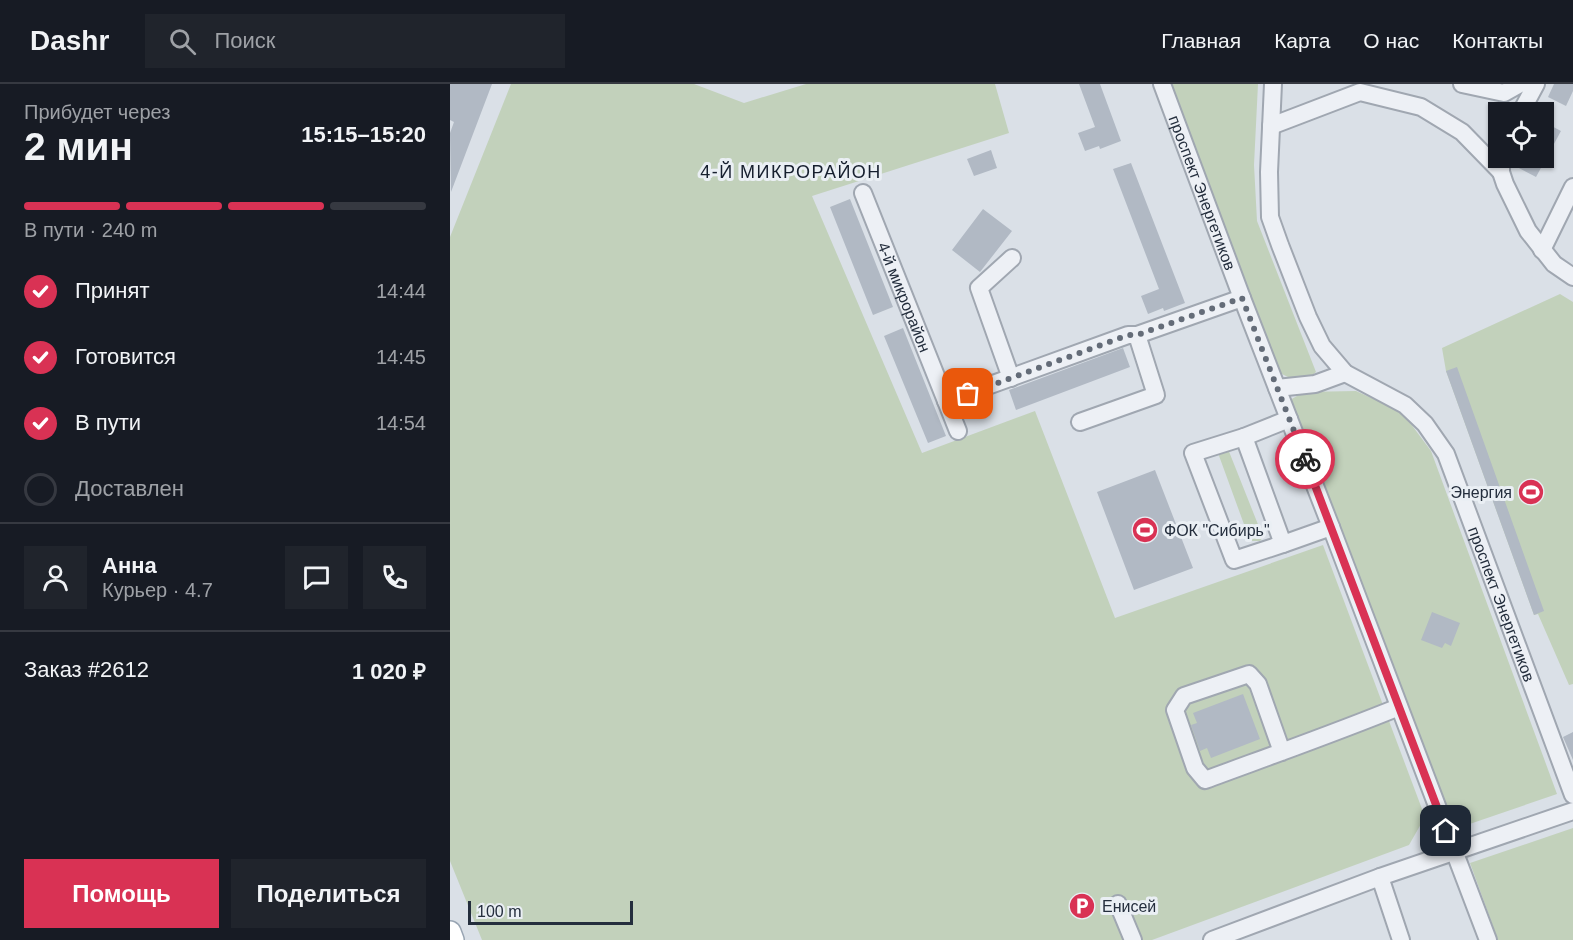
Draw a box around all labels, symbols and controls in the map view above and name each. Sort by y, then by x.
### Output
search box [145,14,565,68]
text: Dashr [30,25,109,56]
icon: search [166,25,199,58]
text: Поиск [214,28,275,53]
text: Главная [1161,29,1241,52]
text: Карта [1274,29,1330,52]
text: О нас [1363,29,1419,52]
text: Контакты [1452,29,1543,52]
text: Прибудет через [24,101,170,123]
map controls [1488,102,1554,168]
button: locate [1488,102,1554,168]
street label: проспект Энергетиков [1166,113,1239,272]
text: 15:15–15:20 [301,122,426,147]
text: 2 мин [24,125,133,168]
district label: 4-Й МИКРОРАЙОН [700,161,882,182]
text: В пути · 240 m [24,219,157,241]
street label: 4-й микрорайон [875,240,934,354]
icon: check [24,275,57,308]
text: Принят [75,278,149,303]
text: 14:44 [376,280,426,302]
icon: check [24,341,57,374]
text: Готовится [75,344,176,369]
text: 14:45 [376,346,426,368]
pin [942,368,993,419]
icon: bag [951,377,984,410]
icon: check [24,407,57,440]
text: В пути [75,410,141,435]
text: 14:54 [376,412,426,434]
courier [1275,429,1335,489]
icon: bike [1289,443,1322,476]
text: Доставлен [75,476,184,501]
sports icon: Энергия [1516,477,1546,507]
place label: Энергия [1450,484,1512,501]
sports icon: ФОК "Сибирь" [1130,515,1160,545]
place label: ФОК "Сибирь" [1164,522,1270,539]
street label: проспект Энергетиков [1465,524,1538,684]
button: person [24,546,87,609]
button: chat [285,546,348,609]
button: phone [363,546,426,609]
text: Анна [102,553,157,578]
text: Курьер · 4.7 [102,579,213,601]
text: Заказ #2612 [24,657,149,682]
text: 1 020 ₽ [352,659,426,684]
pin [1420,805,1471,856]
icon: home [1429,814,1462,847]
button: Помощь [24,859,219,928]
button: Поделиться [231,859,426,928]
parking icon: Енисей [1067,891,1097,921]
scale bar [468,898,633,926]
place label: Енисей [1102,898,1156,915]
text: 100 m [477,903,521,920]

